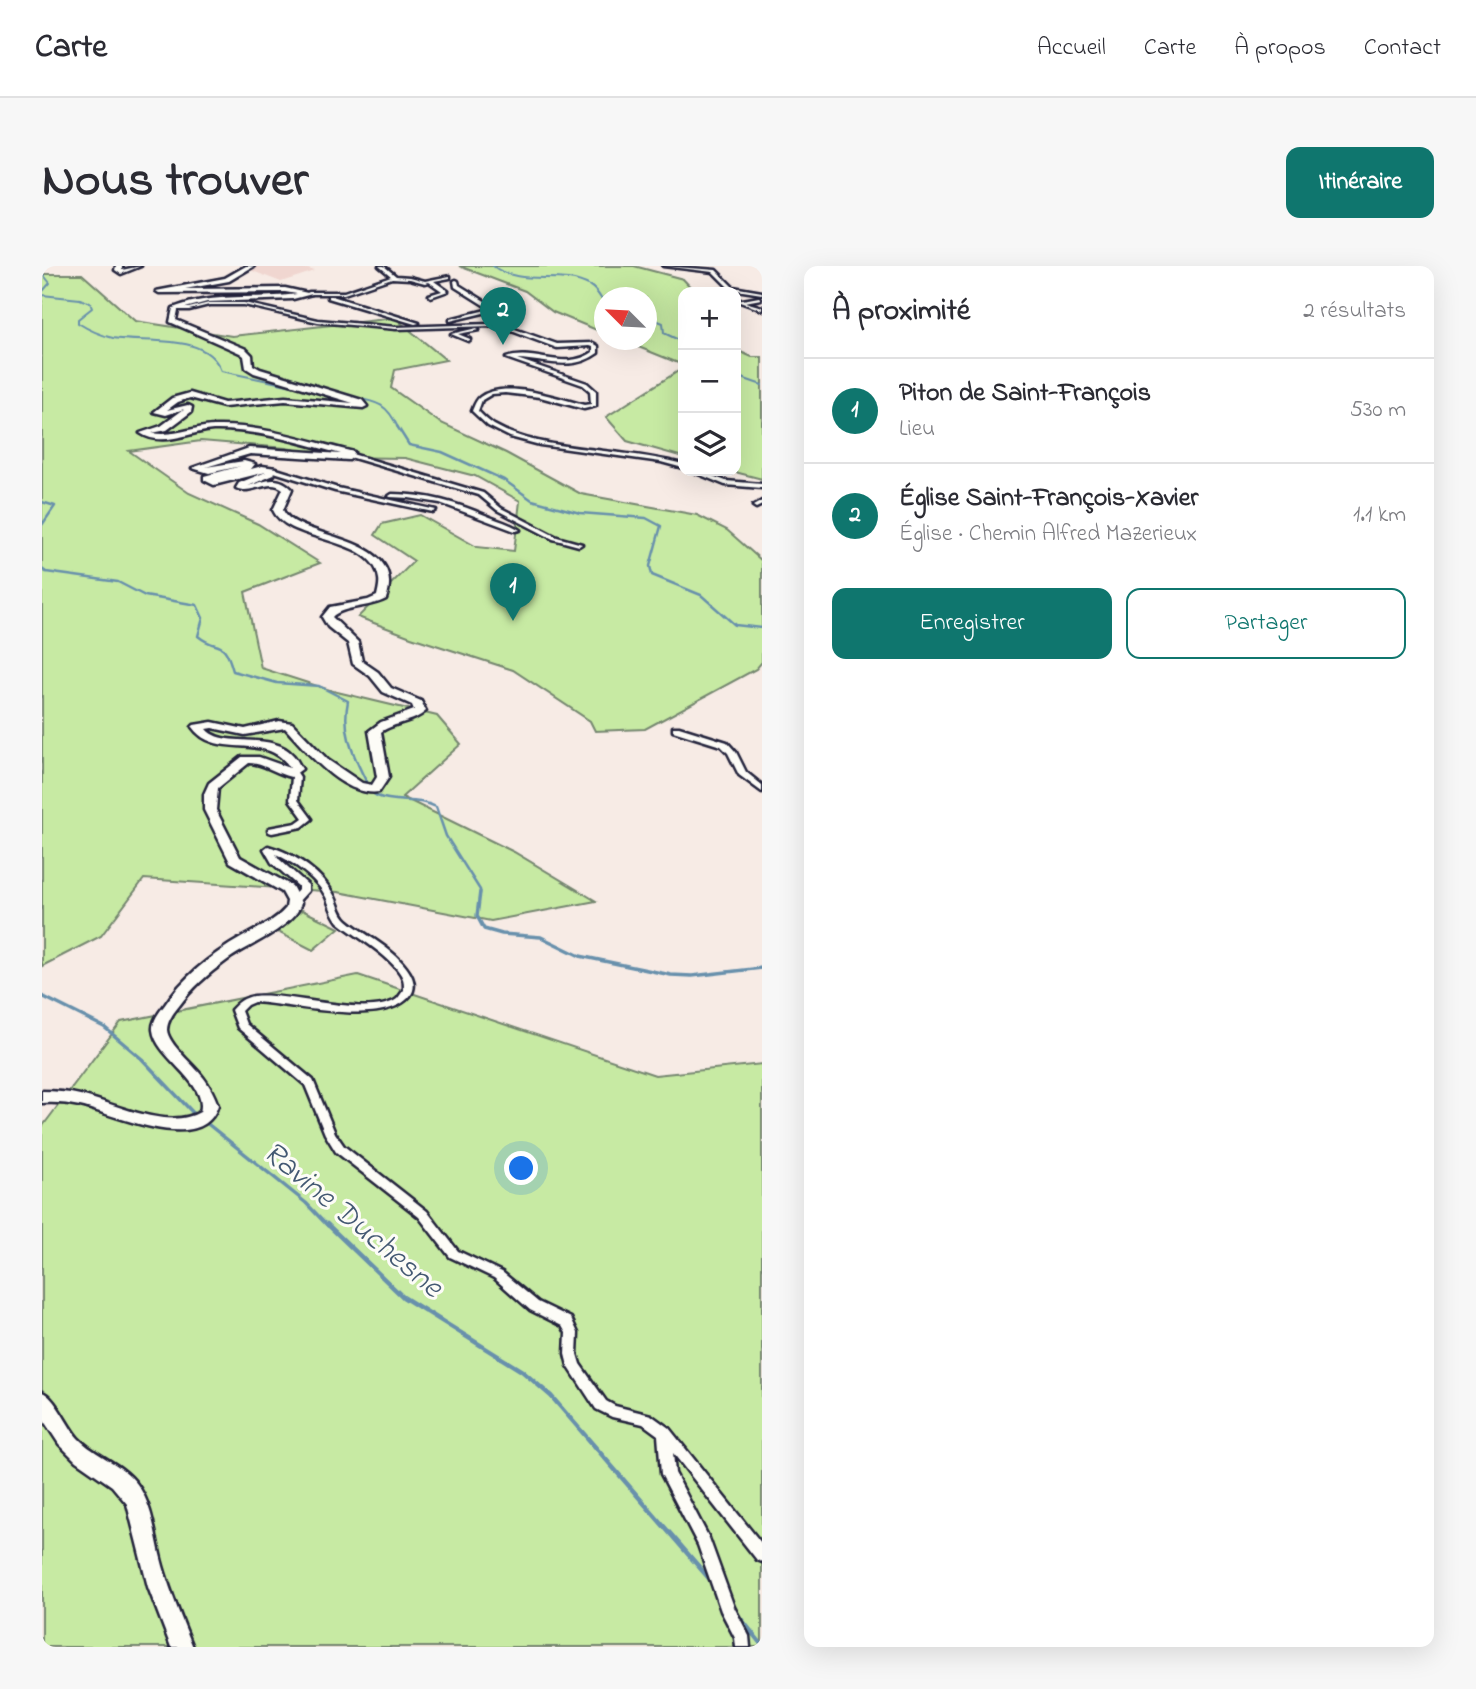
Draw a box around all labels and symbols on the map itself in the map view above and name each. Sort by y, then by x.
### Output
pin: 2 [480,287,526,345]
north arrow [594,287,657,350]
pin: 1 [490,563,536,621]
water label: Ravine Duchesne [251,1131,454,1311]
your location [504,1151,538,1185]

